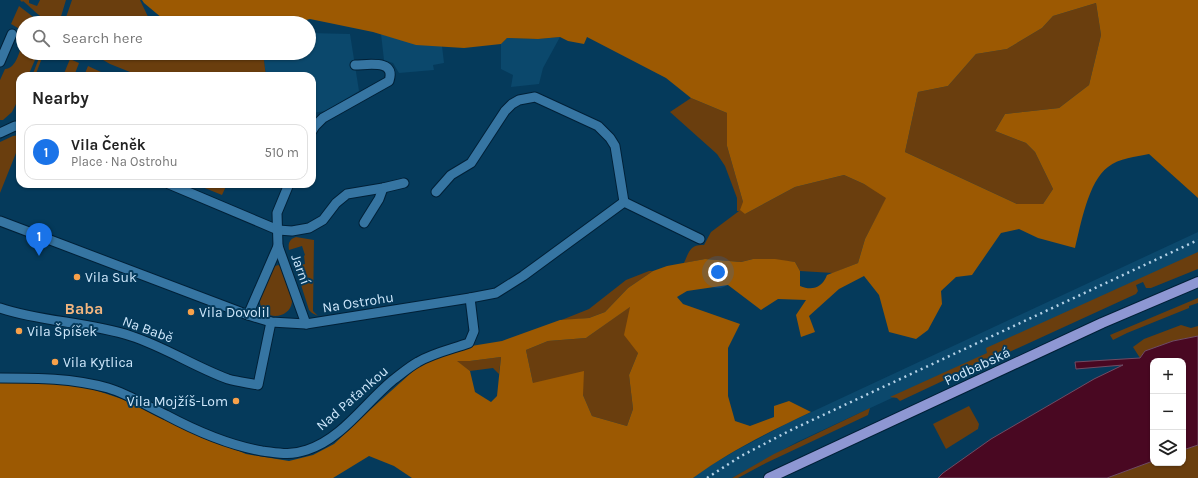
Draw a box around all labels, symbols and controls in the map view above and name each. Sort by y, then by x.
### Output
search box [16,16,316,60]
icon: search [30,27,52,49]
text: Search here [62,29,143,47]
text: Nearby [32,88,89,108]
text: Vila Čeněk [71,136,146,154]
text: 1 [44,145,48,160]
text: 510 m [264,145,299,160]
text: Place · Na Ostrohu [71,154,178,169]
pin: 1 [26,223,52,256]
street label: Jarní [287,252,314,287]
your location [708,262,728,282]
place label: Vila Suk [85,269,137,286]
marker: Vila Suk [72,272,82,282]
street label: Na Ostrohu [321,288,395,317]
district label: Baba [65,299,103,318]
place label: Vila Dovolil [199,304,270,321]
marker: Vila Dovolil [186,307,196,317]
street label: Na Babě [120,313,175,346]
place label: Vila Špíšek [27,323,97,340]
marker: Vila Špíšek [14,326,24,336]
street label: Podbabská [941,344,1013,389]
place label: Vila Kytlica [63,354,133,371]
marker: Vila Kytlica [50,357,60,367]
map controls [1150,358,1186,466]
button: + [1150,358,1186,394]
street label: Nad Paťankou [313,363,392,434]
place label: Vila Mojžíš-Lom [127,393,228,410]
button: − [1150,394,1186,430]
marker: Vila Mojžíš-Lom [231,396,241,406]
button: layers [1150,430,1186,466]

